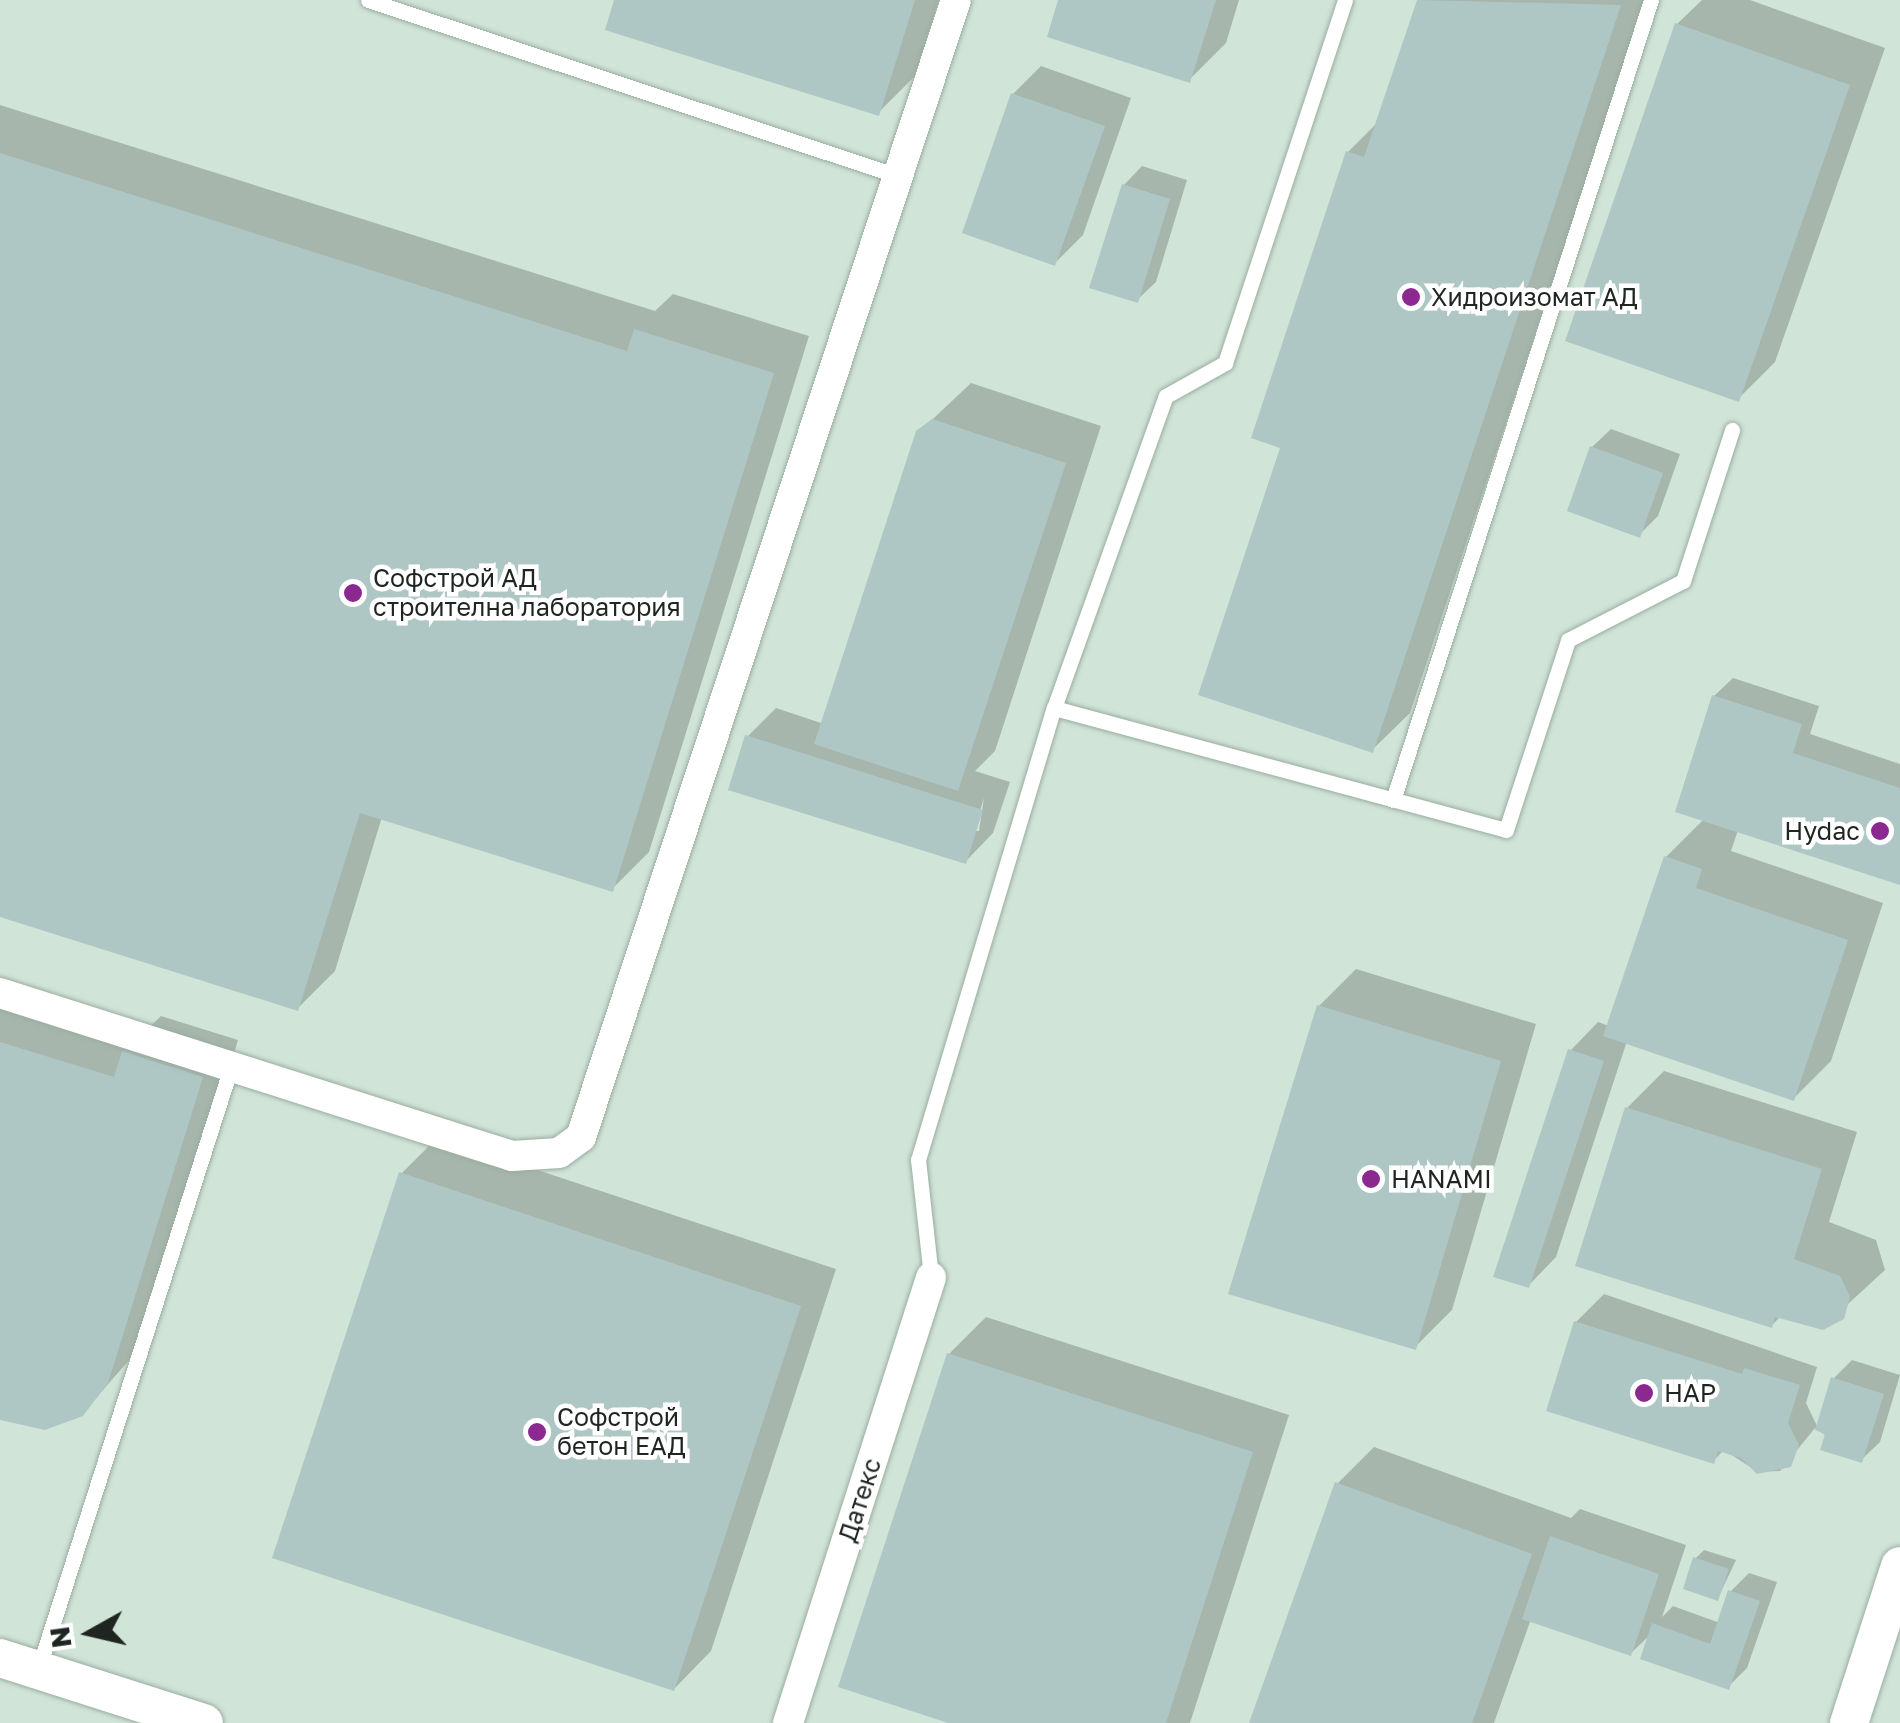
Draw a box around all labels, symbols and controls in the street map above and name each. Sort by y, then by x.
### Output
place label: Хидроизомат АД [1431,282,1638,312]
marker: Хидроизомат АД [1400,286,1422,308]
place label: Софстрой АД строителна лаборатория [373,564,681,623]
marker: Софстрой АД строителна лаборатория [342,582,364,604]
place label: Hydac [1784,816,1860,846]
marker: Hydac [1869,820,1891,842]
place label: HANAMI [1391,1164,1492,1194]
marker: HANAMI [1360,1168,1382,1190]
place label: НАР [1664,1378,1716,1408]
marker: НАР [1633,1382,1655,1404]
place label: Софстрой бетон ЕАД [557,1403,686,1462]
marker: Софстрой бетон ЕАД [526,1421,548,1443]
street label: Датекс [832,1454,888,1546]
north arrow [40,1583,140,1683]
text: N [42,1624,78,1650]

